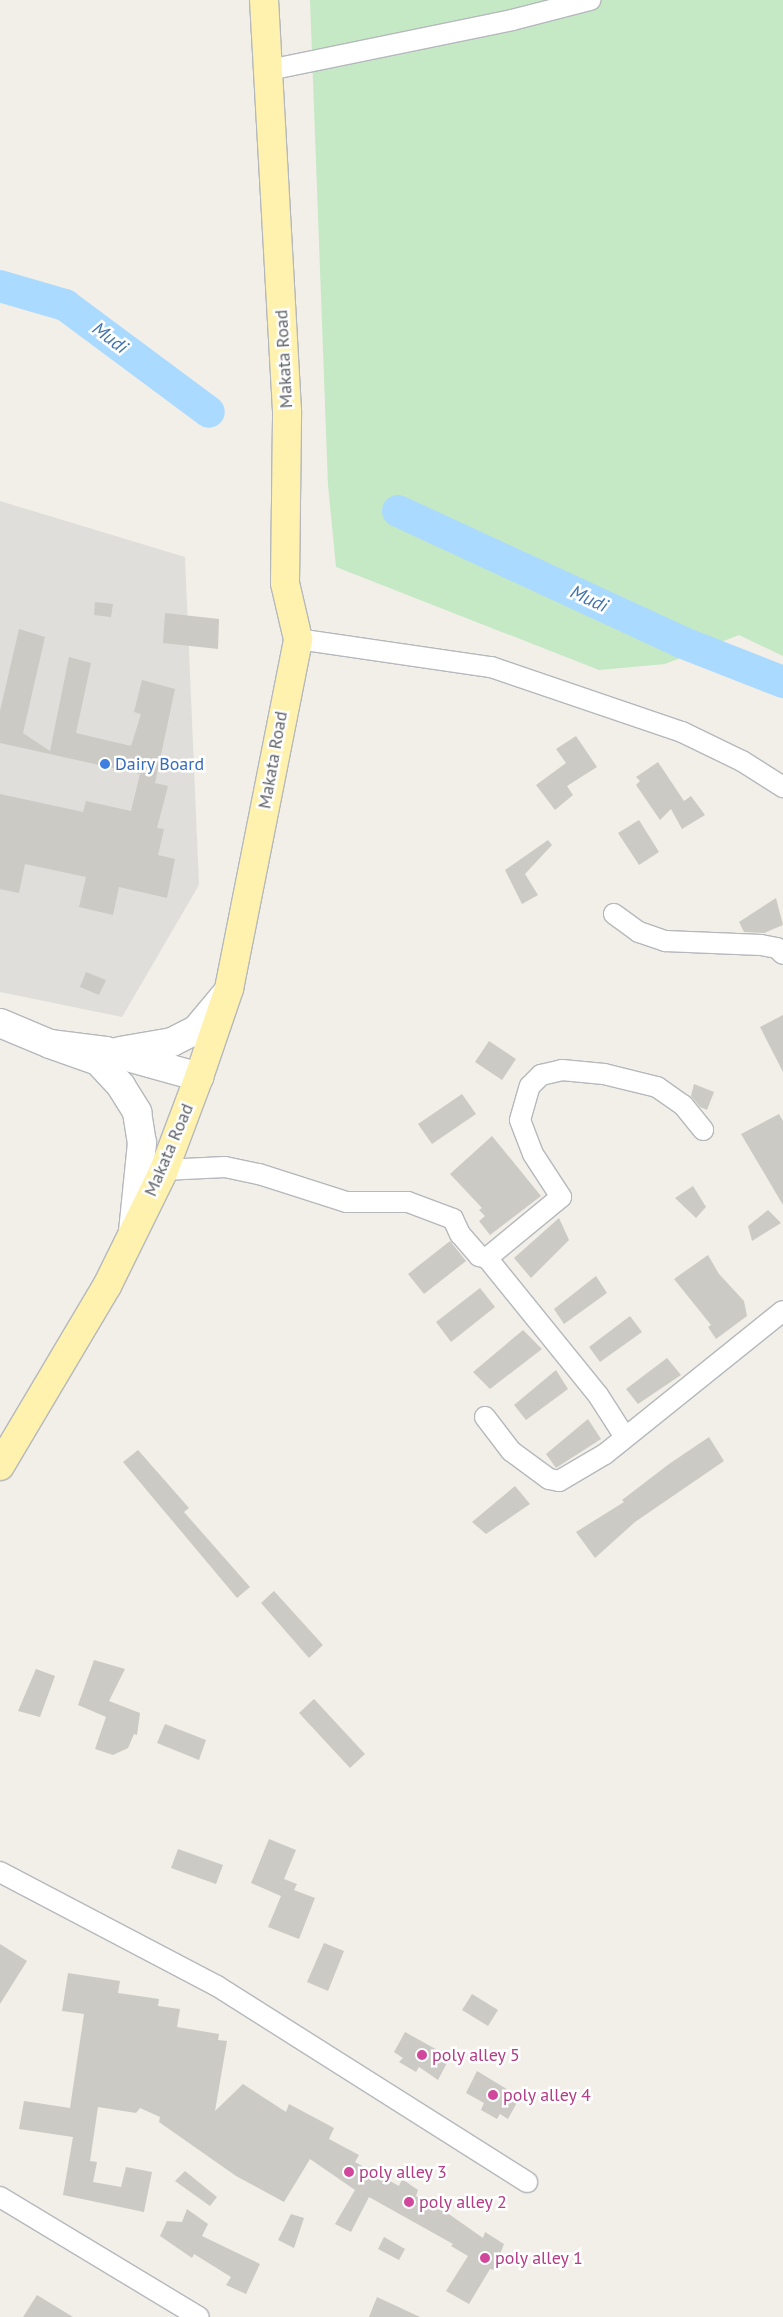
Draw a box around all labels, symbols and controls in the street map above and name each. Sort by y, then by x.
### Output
street label: Makata Road [271,309,297,409]
water label: Mudi [88,317,132,359]
water label: Mudi [567,581,611,617]
street label: Makata Road [254,710,292,810]
place label: Dairy Board [115,753,205,775]
marker: Dairy Board [99,758,111,770]
street label: Makata Road [140,1100,198,1200]
place label: poly alley 5 [432,2044,521,2066]
marker: poly alley 5 [416,2049,428,2061]
place label: poly alley 4 [503,2084,592,2106]
marker: poly alley 4 [487,2089,499,2101]
place label: poly alley 3 [359,2161,448,2183]
marker: poly alley 3 [343,2166,355,2178]
place label: poly alley 2 [419,2191,508,2213]
marker: poly alley 2 [403,2196,415,2208]
place label: poly alley 1 [495,2247,584,2269]
marker: poly alley 1 [479,2252,491,2264]

